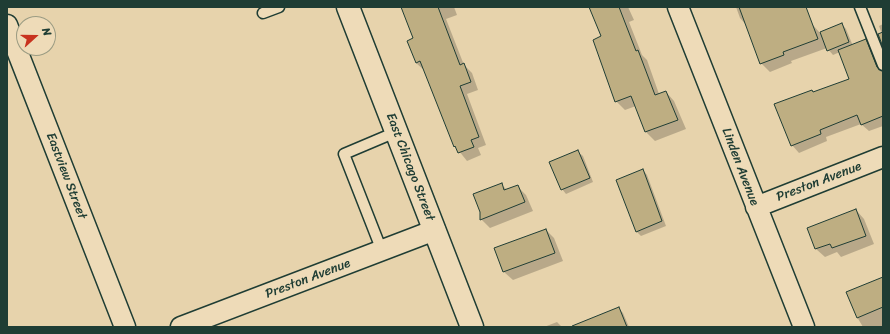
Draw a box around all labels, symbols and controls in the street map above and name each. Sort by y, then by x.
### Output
north arrow [16,16,56,56]
text: N [37,25,57,39]
street label: East Chicago Street [382,111,438,223]
street label: Linden Avenue [718,126,762,208]
street label: Eastview Street [42,131,90,221]
street label: Preston Avenue [774,159,864,205]
street label: Preston Avenue [263,256,353,302]

